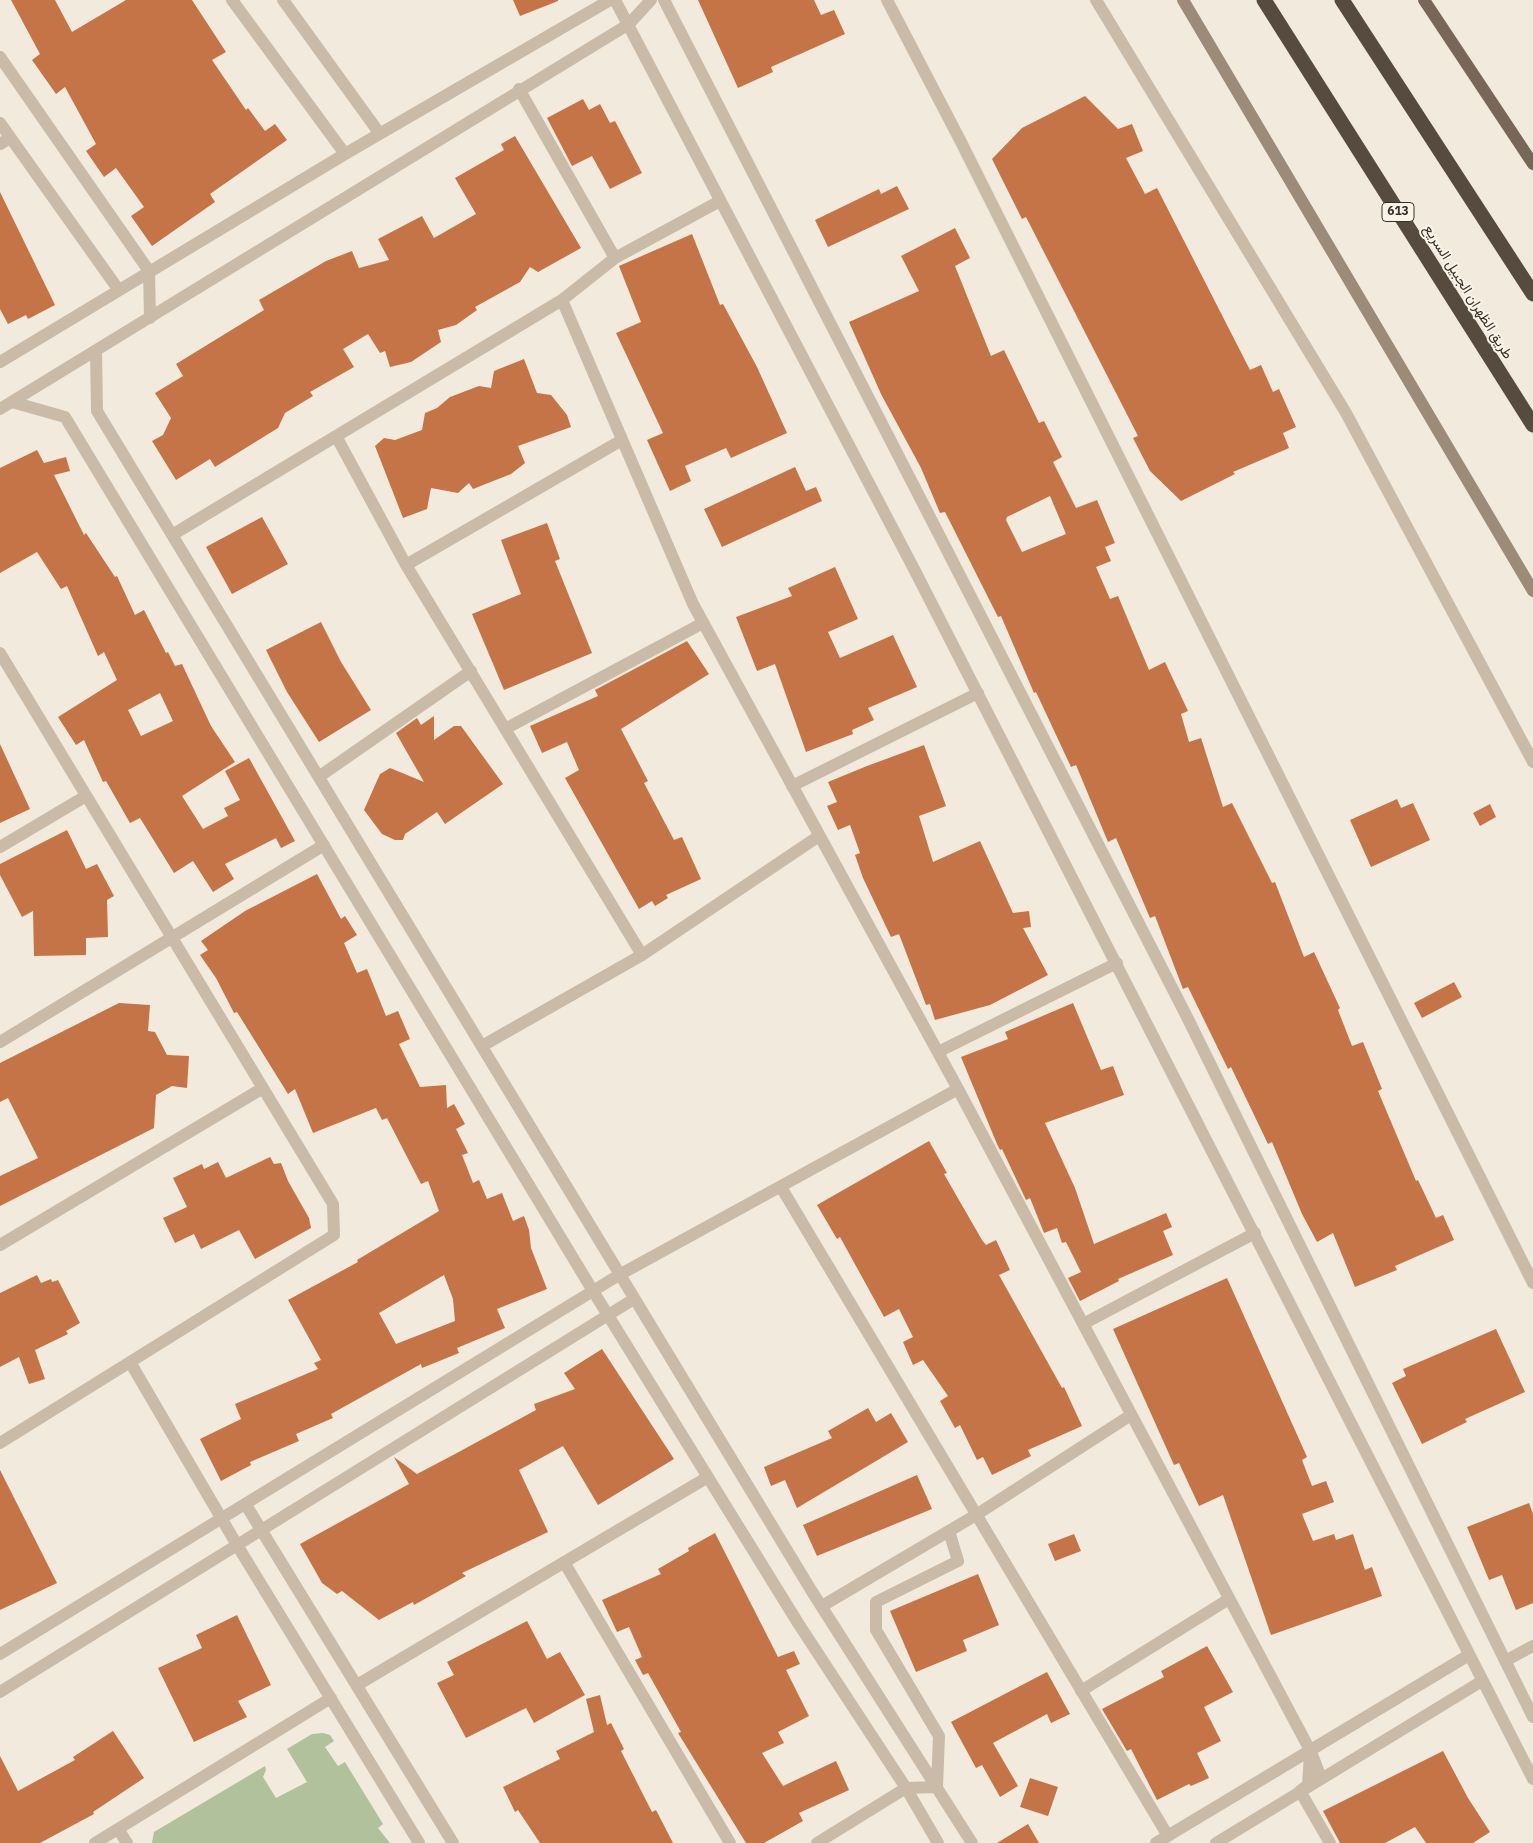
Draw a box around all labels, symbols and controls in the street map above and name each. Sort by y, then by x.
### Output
road number: 613 [1382,202,1414,222]
street label: طريق الظهران الجبيل السريع [1420,222,1516,362]

